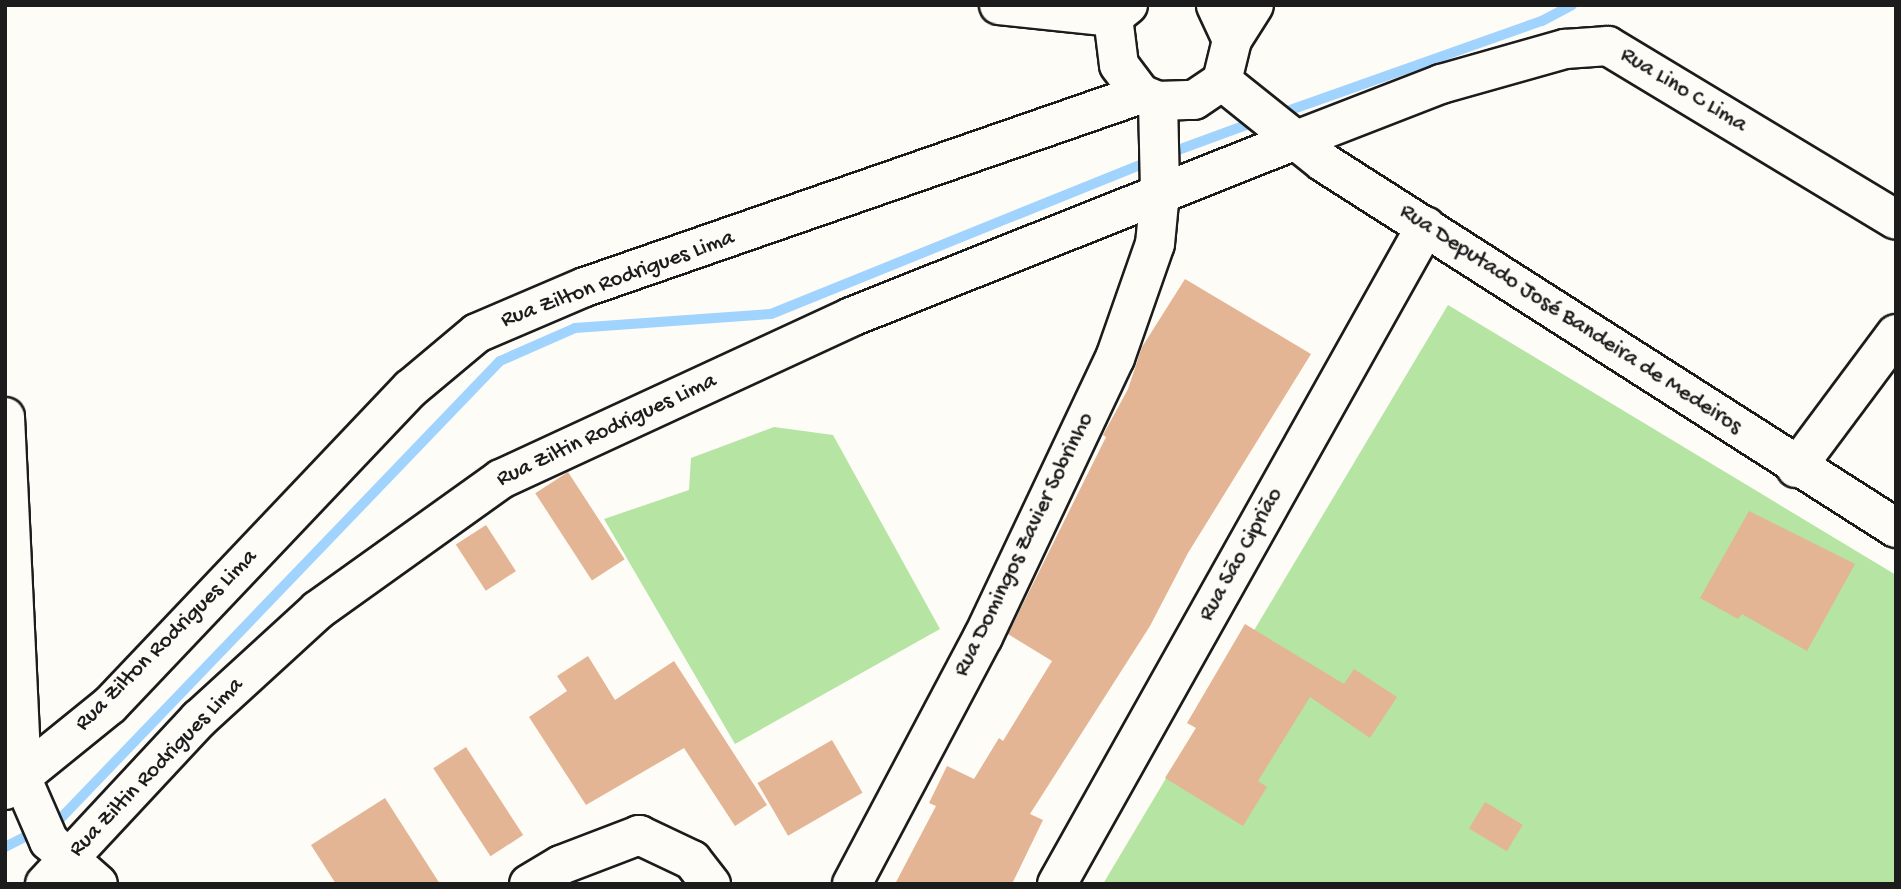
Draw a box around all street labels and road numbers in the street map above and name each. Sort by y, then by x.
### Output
street label: Rua Lino C Lima [1615,42,1751,140]
street label: Rua Deputado José Bandeira de Medeiros [1394,199,1746,441]
street label: Rua Zilton Rodrigues Lima [497,225,739,335]
street label: Rua Ziltin Rodrigues Lima [493,368,721,494]
street label: Rua Domingos Zavier Sobrinho [949,408,1101,682]
street label: Rua São Ciprião [1194,483,1290,627]
street label: Rua Zilton Rodrigues Lima [70,544,264,738]
street label: Rua Ziltin Rodrigues Lima [64,672,250,864]

